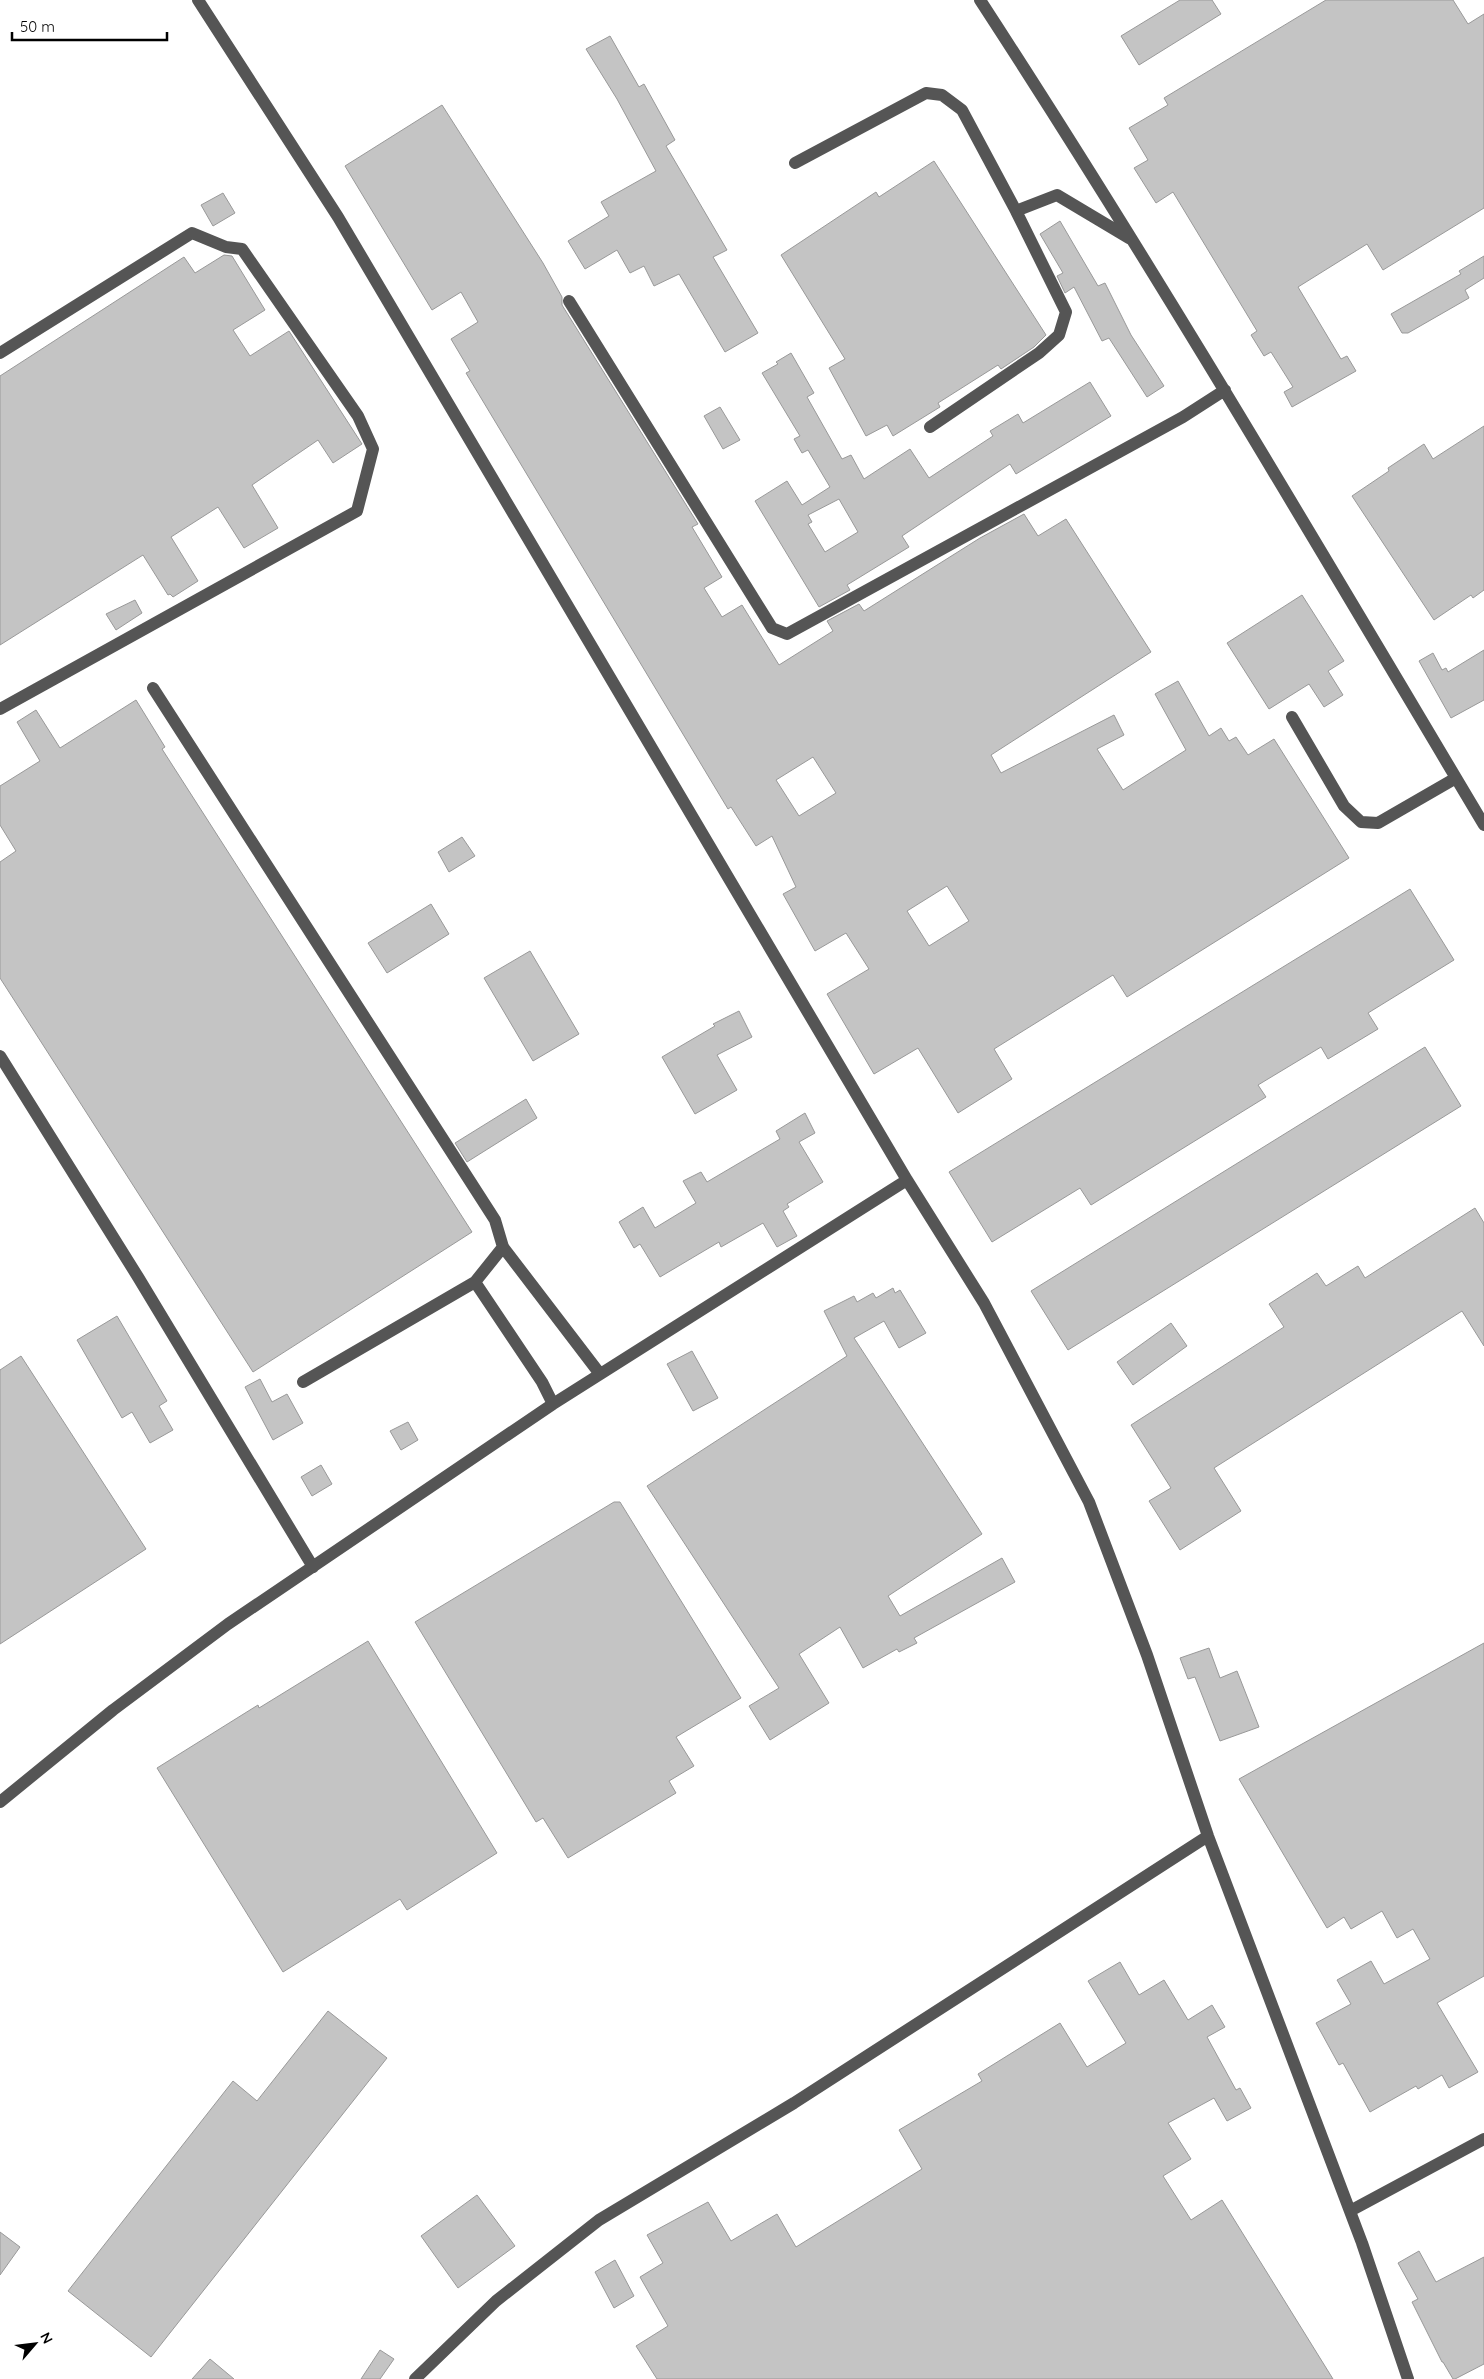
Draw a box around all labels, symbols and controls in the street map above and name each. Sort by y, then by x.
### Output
scale bar [12,10,168,42]
text: 50 m [20,17,55,36]
north arrow [10,2319,60,2369]
text: N [36,2329,57,2347]

